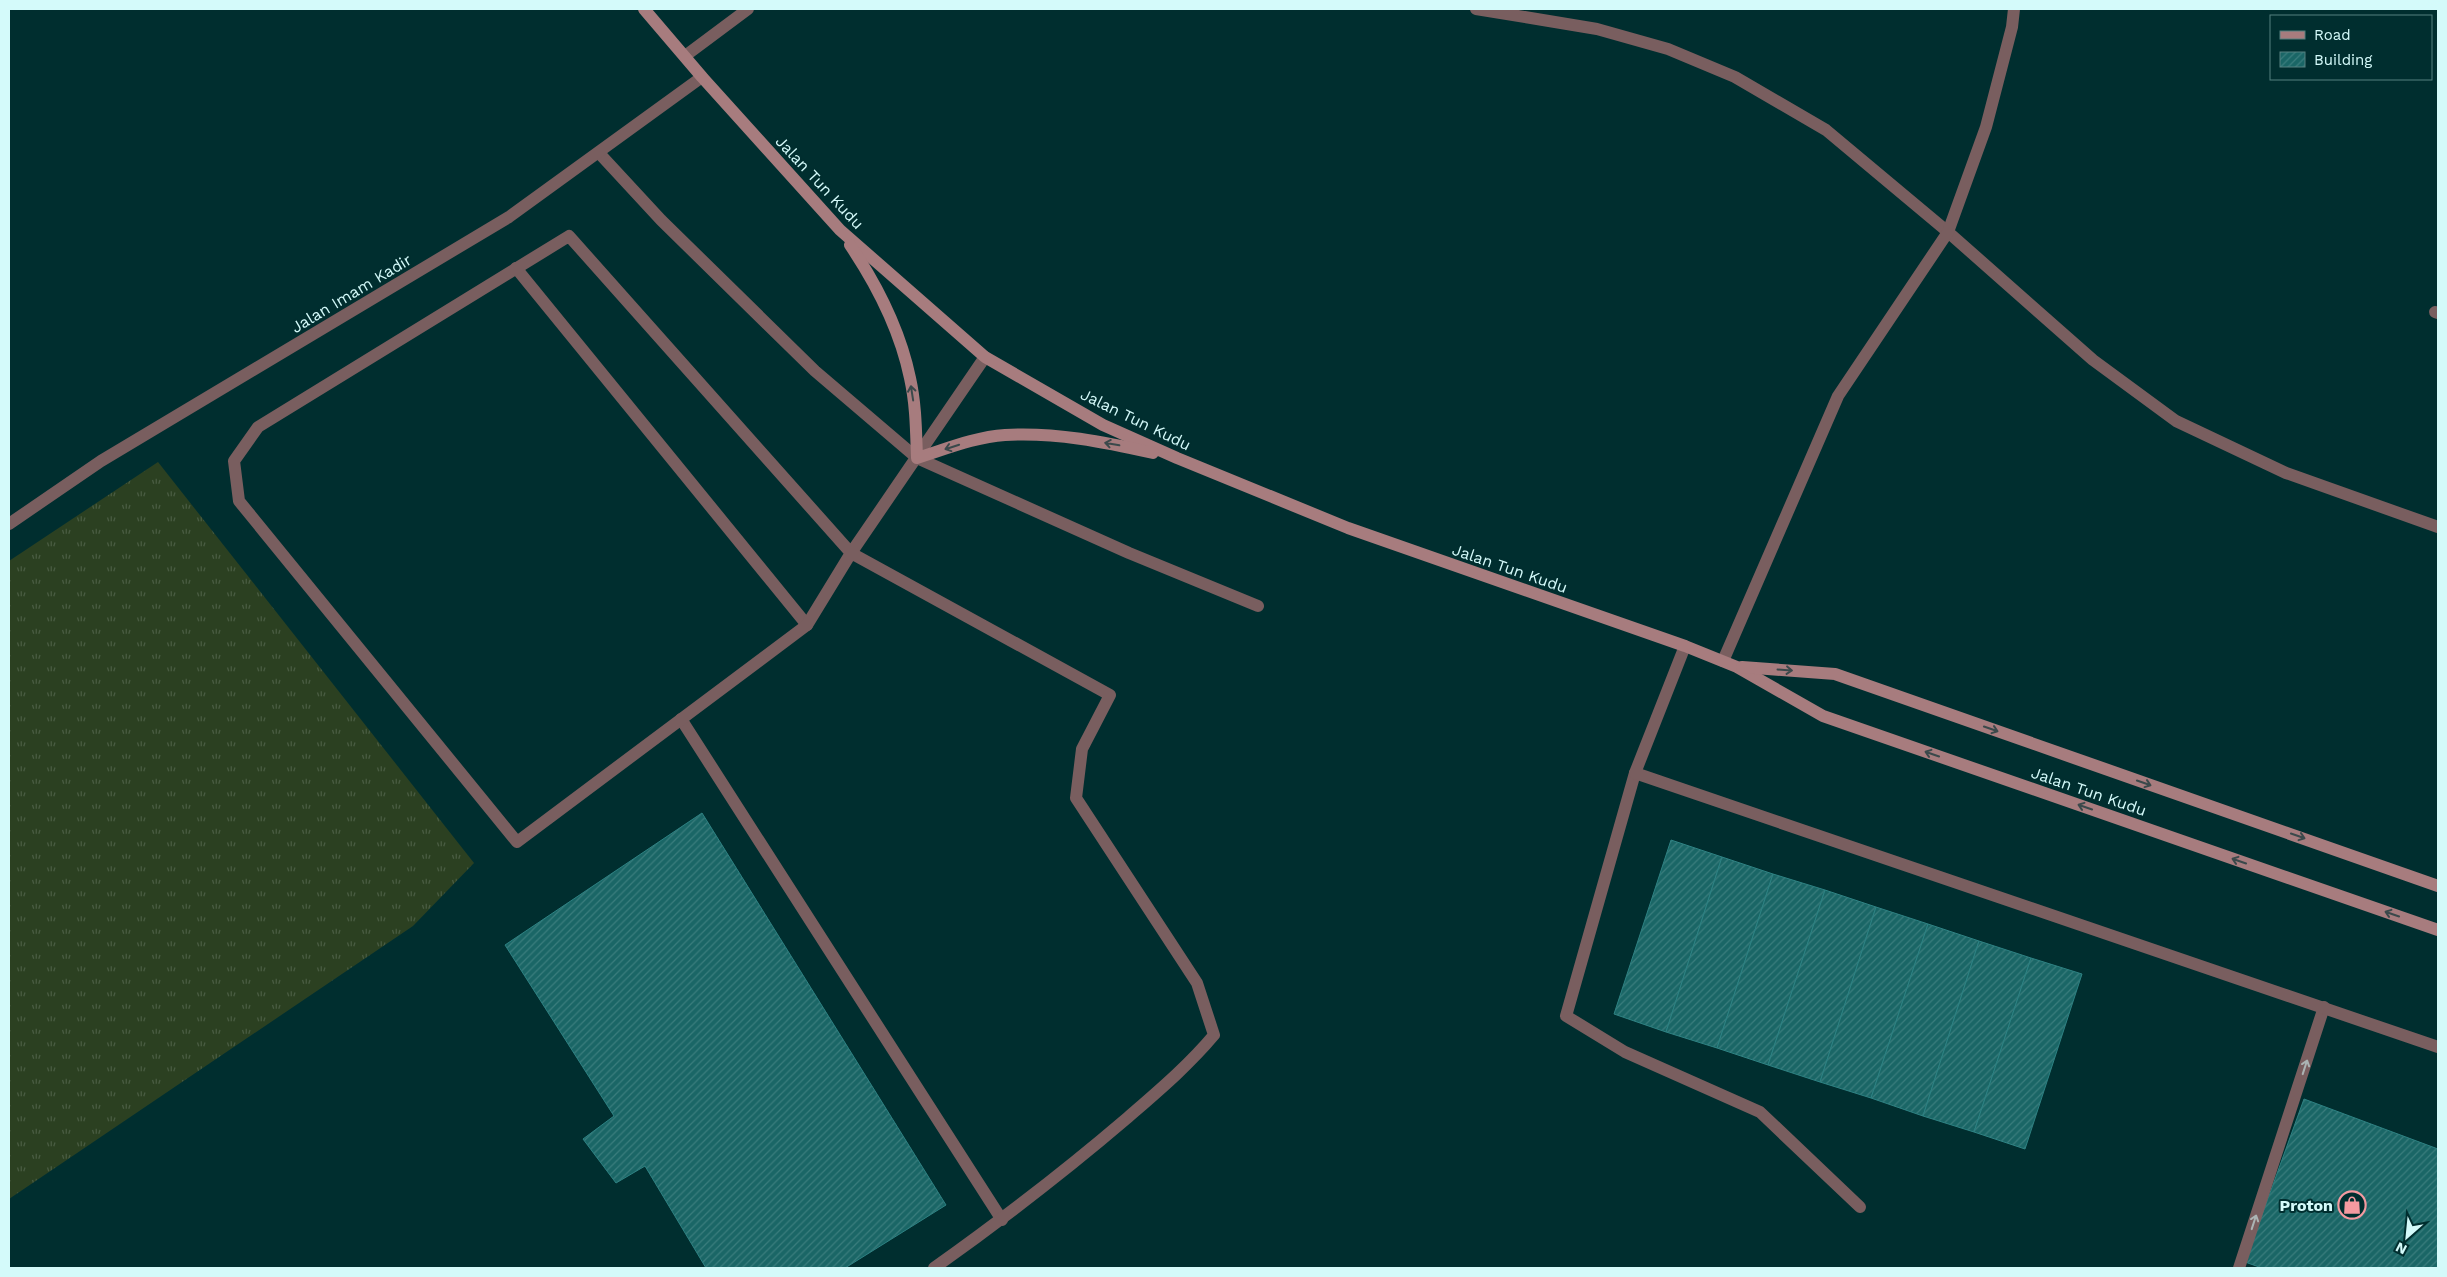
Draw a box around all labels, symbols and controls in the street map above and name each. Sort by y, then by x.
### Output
legend [2270,15,2432,80]
text: Road [2314,26,2351,44]
text: Building [2314,51,2372,69]
street label: Jalan Tun Kudu [772,132,868,233]
street label: Jalan Imam Kadir [288,250,415,337]
one-way arrow [907,385,917,401]
street label: Jalan Tun Kudu [1077,385,1194,454]
one-way arrow [1105,439,1121,449]
one-way arrow [944,443,960,453]
street label: Jalan Tun Kudu [1450,540,1570,597]
one-way arrow [1777,666,1793,675]
one-way arrow [1983,725,1998,734]
one-way arrow [1925,749,1940,758]
street label: Jalan Tun Kudu [2029,763,2149,820]
one-way arrow [2136,779,2152,788]
one-way arrow [2078,802,2094,811]
one-way arrow [2289,832,2305,841]
one-way arrow [2232,856,2247,865]
one-way arrow [2384,909,2400,919]
one-way arrow [2300,1060,2310,1076]
shop icon: Proton [2337,1190,2367,1220]
place label: Proton [2280,1196,2333,1215]
north arrow [2382,1212,2432,1262]
one-way arrow [2250,1214,2260,1230]
text: N [2393,1239,2409,1258]

